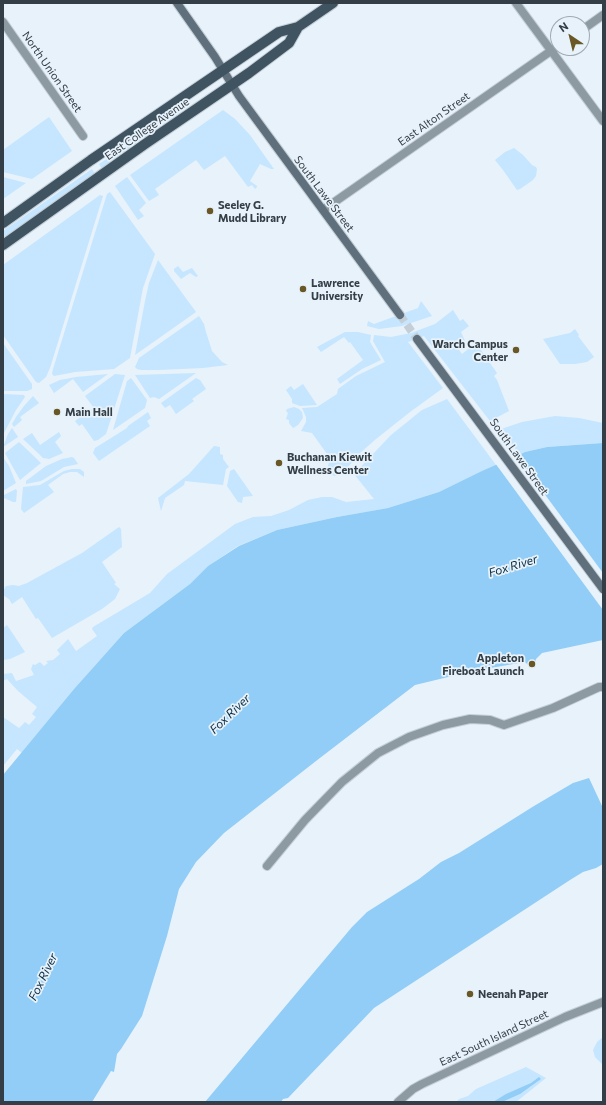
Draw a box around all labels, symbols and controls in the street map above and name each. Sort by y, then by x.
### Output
north arrow [550,16,590,56]
text: N [556,19,571,34]
street label: North Union Street [19,29,85,115]
street label: East Alton Street [395,89,473,149]
street label: East College Avenue [102,95,192,163]
street label: South Lawe Street [291,153,357,235]
place label: Seeley G. Mudd Library [218,198,287,224]
marker: Seeley G. Mudd Library [205,206,215,216]
place label: Lawrence University [311,276,363,302]
marker: Lawrence University [298,284,308,294]
place label: Warch Campus Center [432,337,508,363]
marker: Warch Campus Center [511,345,521,355]
place label: Main Hall [65,405,113,419]
marker: Main Hall [52,407,62,417]
street label: South Lawe Street [487,416,551,498]
place label: Buchanan Kiewit Wellness Center [287,450,372,476]
marker: Buchanan Kiewit Wellness Center [274,458,284,468]
water label: Fox River [487,552,539,580]
place label: Appleton Fireboat Launch [442,651,524,677]
marker: Appleton Fireboat Launch [527,659,537,669]
water label: Fox River [207,691,253,737]
water label: Fox River [25,951,61,1003]
place label: Neenah Paper [478,987,548,1001]
marker: Neenah Paper [465,989,475,999]
street label: East South Island Street [438,1007,550,1069]

